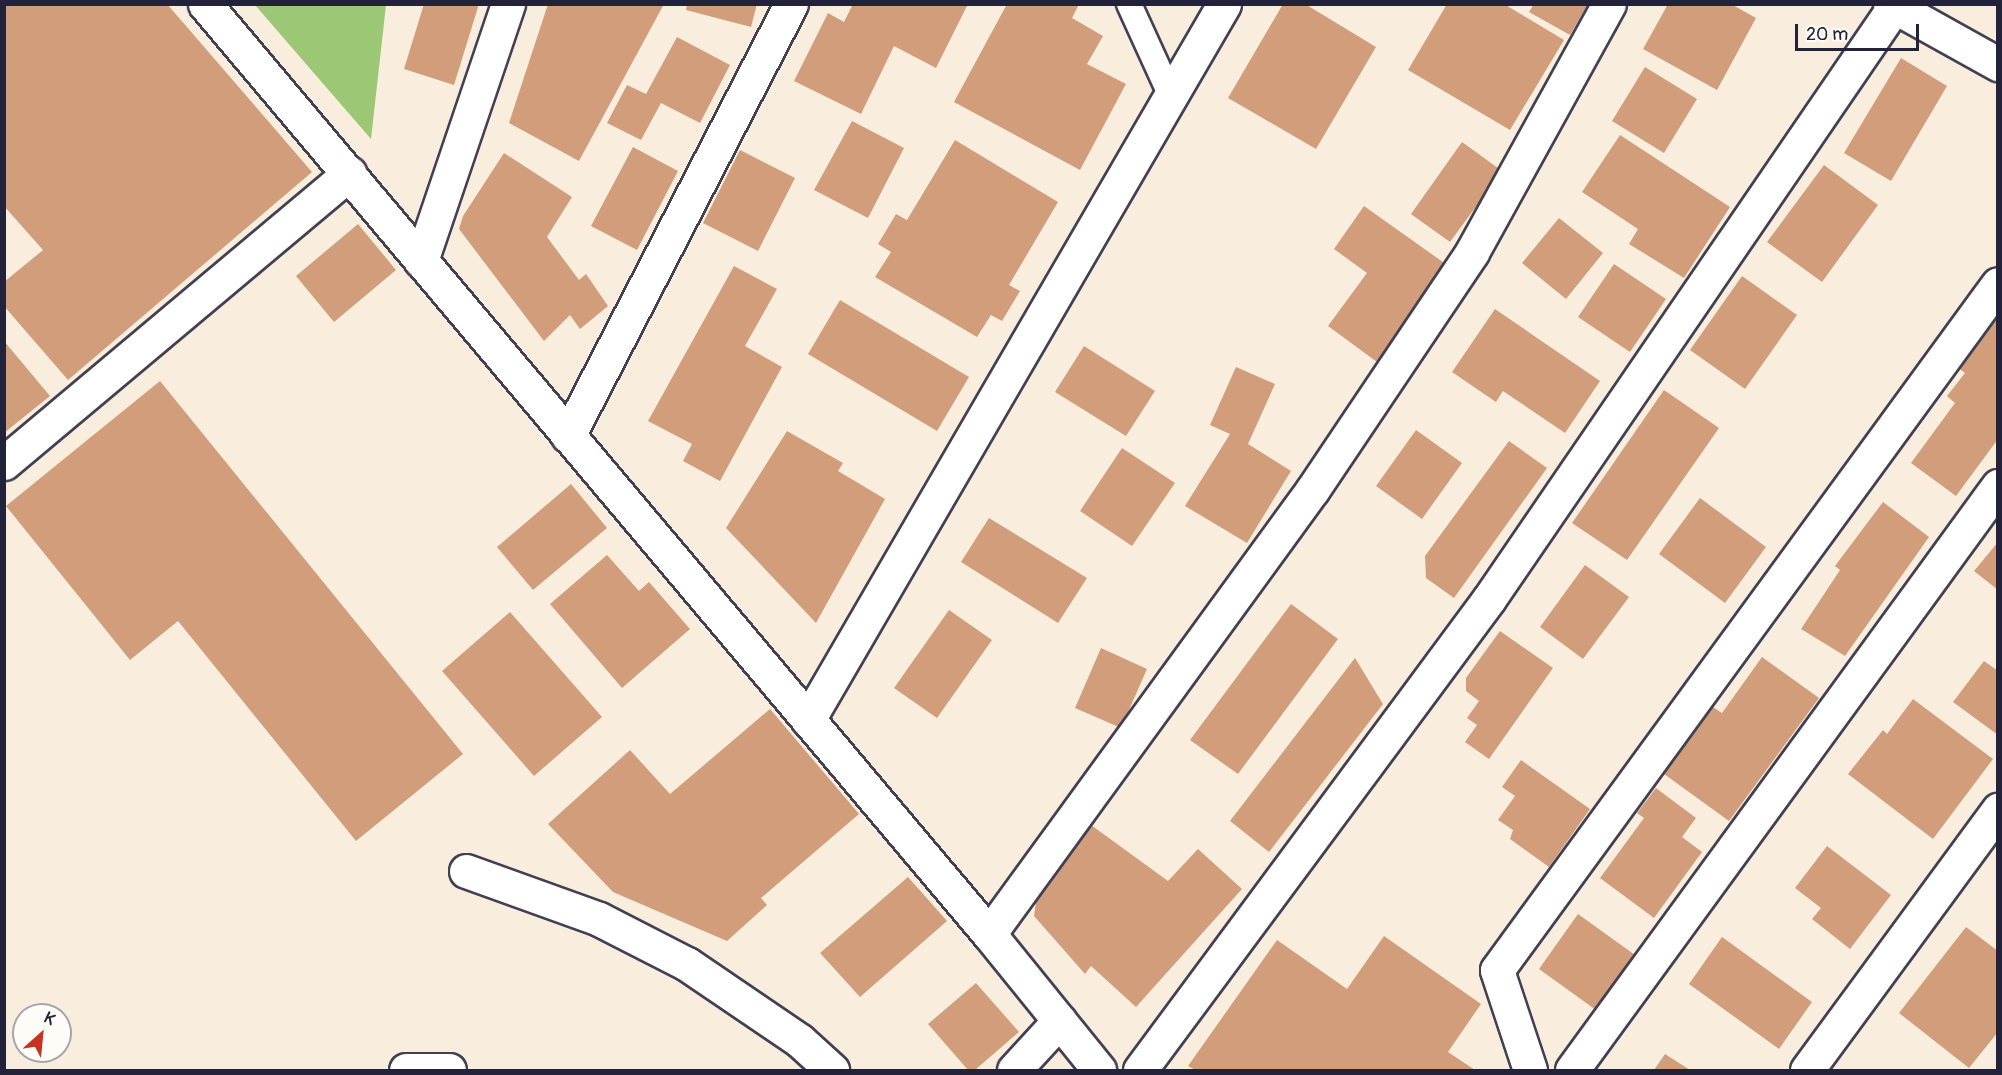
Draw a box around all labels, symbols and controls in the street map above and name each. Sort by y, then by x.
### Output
scale bar [1798,12,1922,50]
text: 20 m [1806,23,1848,46]
north arrow [12,1003,72,1063]
text: K [40,1008,58,1030]

